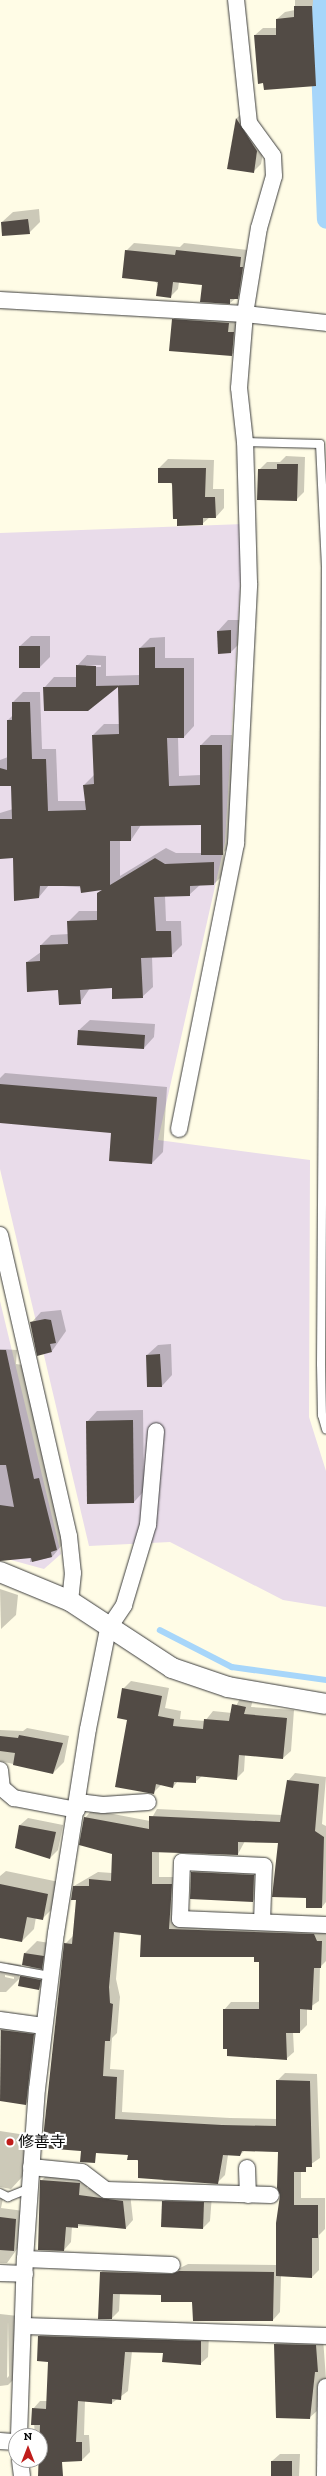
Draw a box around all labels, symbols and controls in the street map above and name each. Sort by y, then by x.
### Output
place label: 修善寺 [18,2132,66,2152]
marker: 修善寺 [5,2137,15,2147]
north arrow [8,2428,48,2468]
text: N [24,2430,32,2443]

